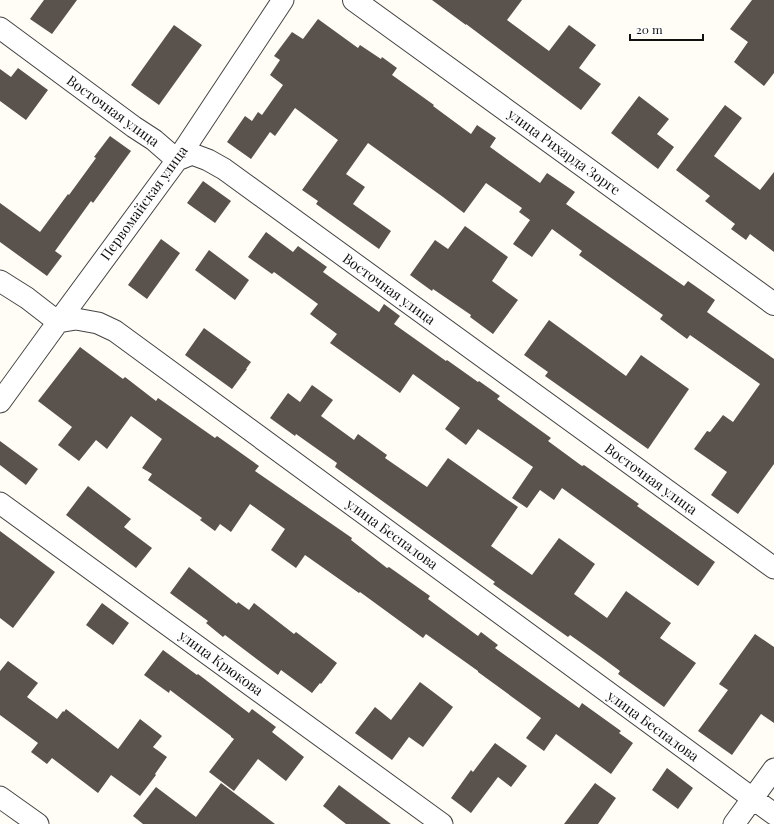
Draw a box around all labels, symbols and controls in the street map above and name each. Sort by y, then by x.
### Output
scale bar [630,16,703,42]
text: 20 m [636,21,663,37]
street label: Восточная улица [63,70,164,151]
street label: улица Рихарда Зорге [503,104,625,199]
street label: Первомайская улица [96,142,192,264]
street label: Восточная улица [339,248,440,329]
street label: Восточная улица [601,438,702,519]
street label: улица Беспалова [342,493,442,573]
street label: улица Крюкова [174,625,267,700]
street label: улица Беспалова [603,685,703,765]

